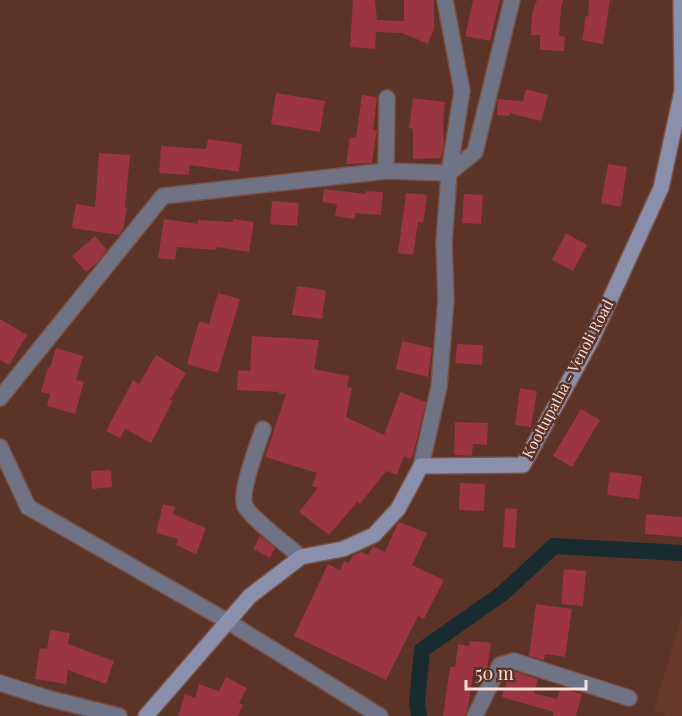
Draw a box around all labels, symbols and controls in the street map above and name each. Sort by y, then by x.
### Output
street label: Koottupatha - Venoli Road [517,296,618,461]
scale bar [466,653,586,691]
text: 50 m [475,661,514,685]

